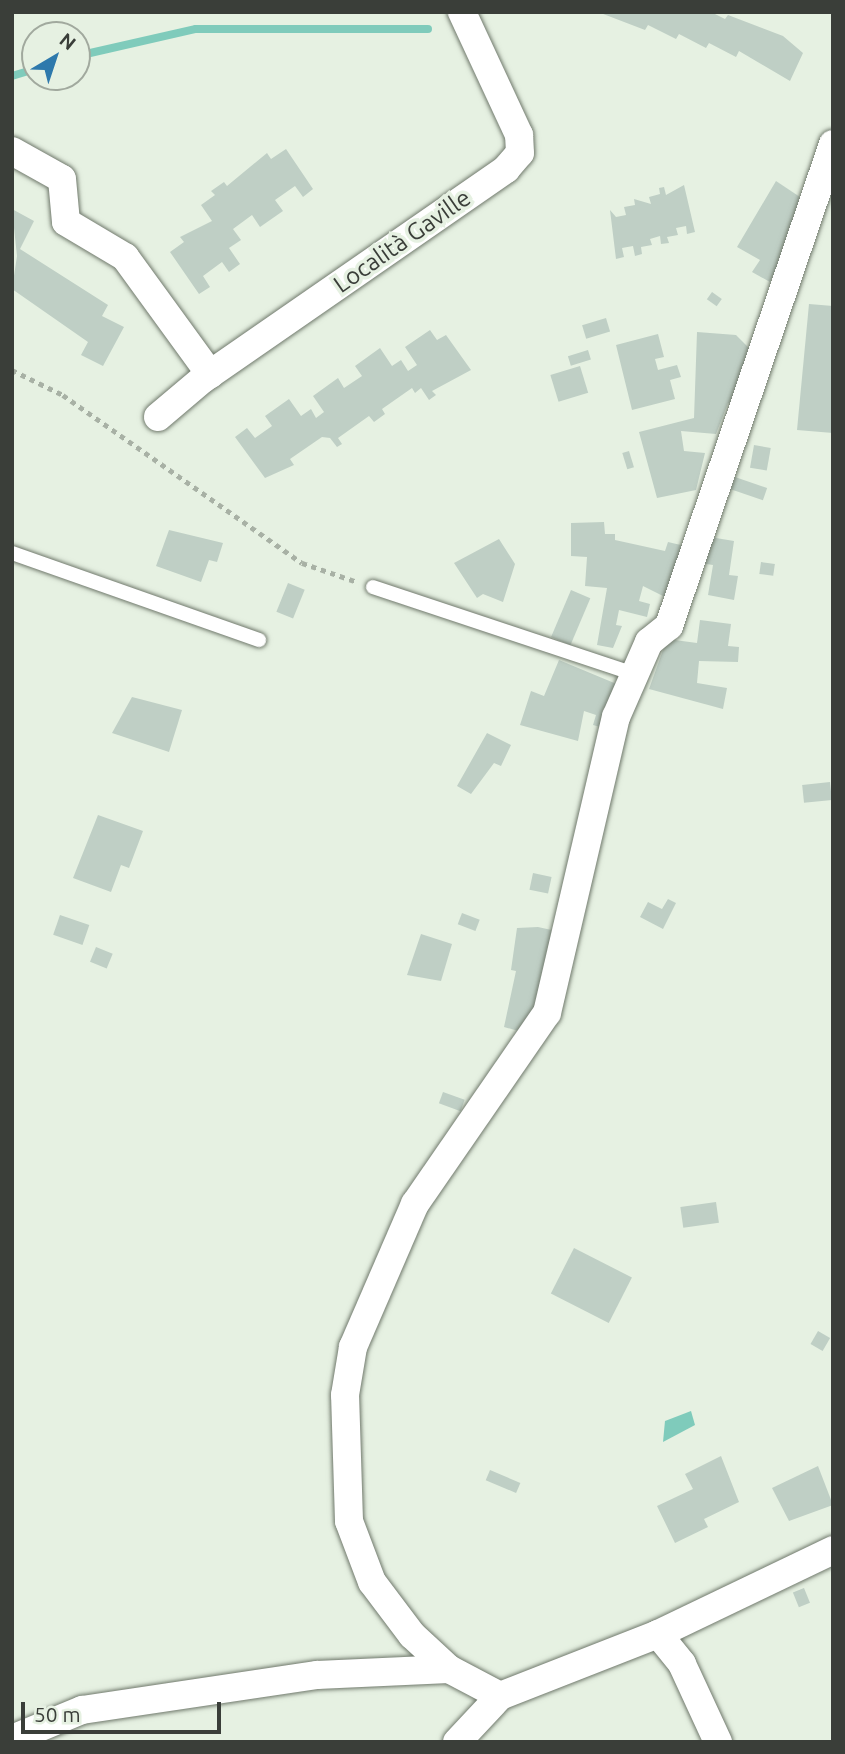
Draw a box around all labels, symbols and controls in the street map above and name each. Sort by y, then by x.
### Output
north arrow [21,21,91,91]
text: N [56,28,80,54]
street label: Località Gaville [328,183,476,299]
scale bar [24,1688,224,1732]
text: 50 m [34,1702,81,1726]

